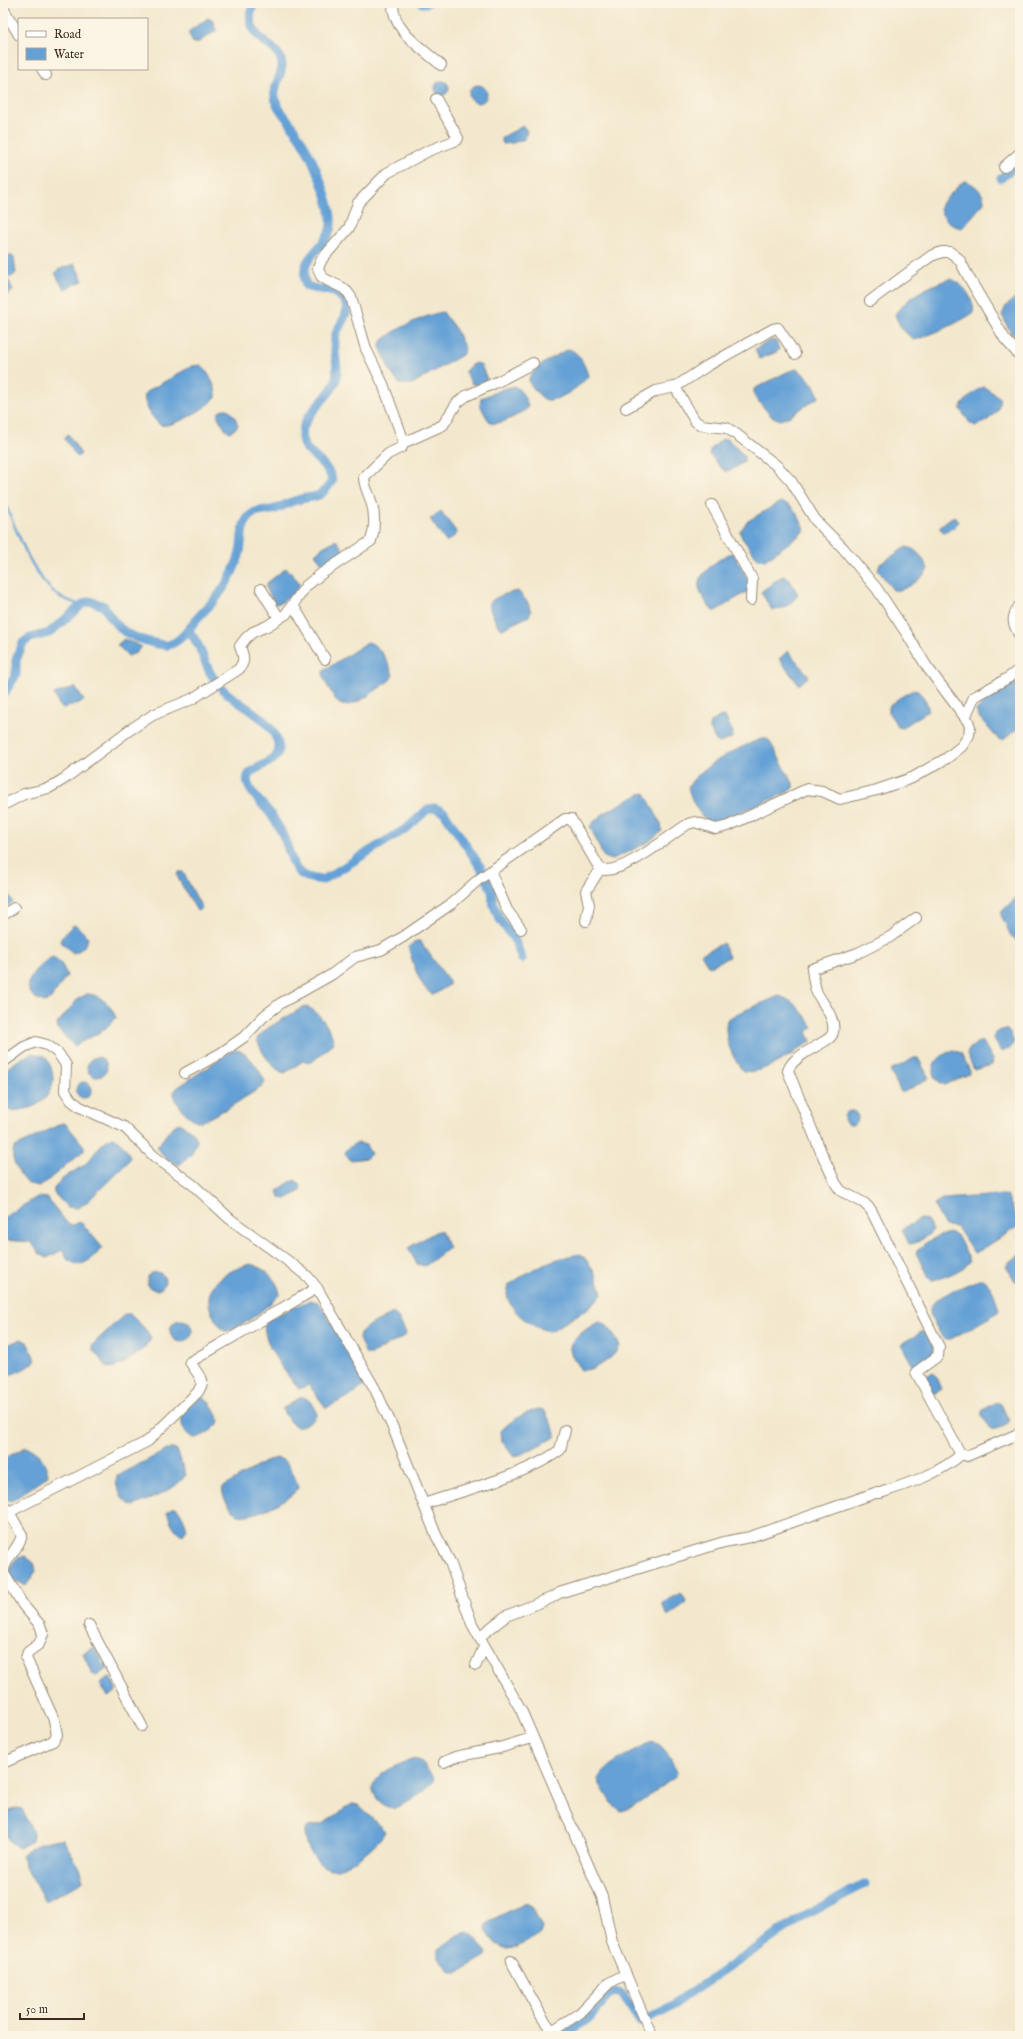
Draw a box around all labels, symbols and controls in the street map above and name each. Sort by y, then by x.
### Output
legend [18,18,148,70]
text: Road [54,27,82,42]
text: Water [54,47,85,62]
scale bar [20,1995,84,2021]
text: 50 m [26,2002,48,2017]

